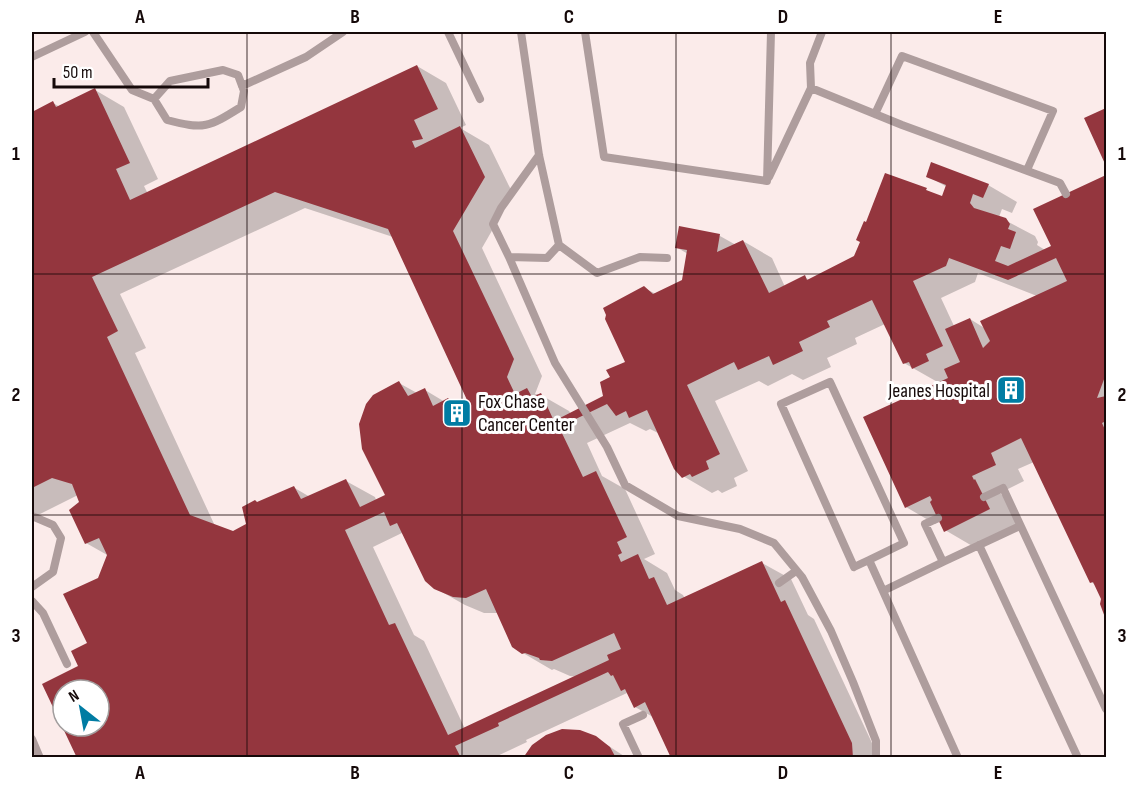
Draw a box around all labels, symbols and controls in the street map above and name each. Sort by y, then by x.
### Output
text: A [134,5,145,29]
text: B [350,5,360,29]
text: C [564,5,574,29]
text: D [778,5,788,29]
text: E [994,5,1002,29]
scale bar [54,51,208,89]
text: 50 m [63,62,93,83]
text: 1 [12,142,20,166]
text: 1 [1118,142,1126,166]
building icon: Jeanes Hospital [995,374,1027,406]
place label: Jeanes Hospital [887,379,990,403]
text: 2 [12,383,20,407]
text: 2 [1118,383,1126,407]
place label: Fox Chase Cancer Center [478,390,575,437]
building icon: Fox Chase Cancer Center [441,397,473,429]
text: 3 [12,624,21,648]
text: 3 [1118,624,1127,648]
north arrow [51,678,111,738]
text: N [65,686,83,707]
text: A [134,761,145,785]
text: B [350,761,360,785]
text: C [564,761,574,785]
text: D [778,761,788,785]
text: E [994,761,1002,785]

